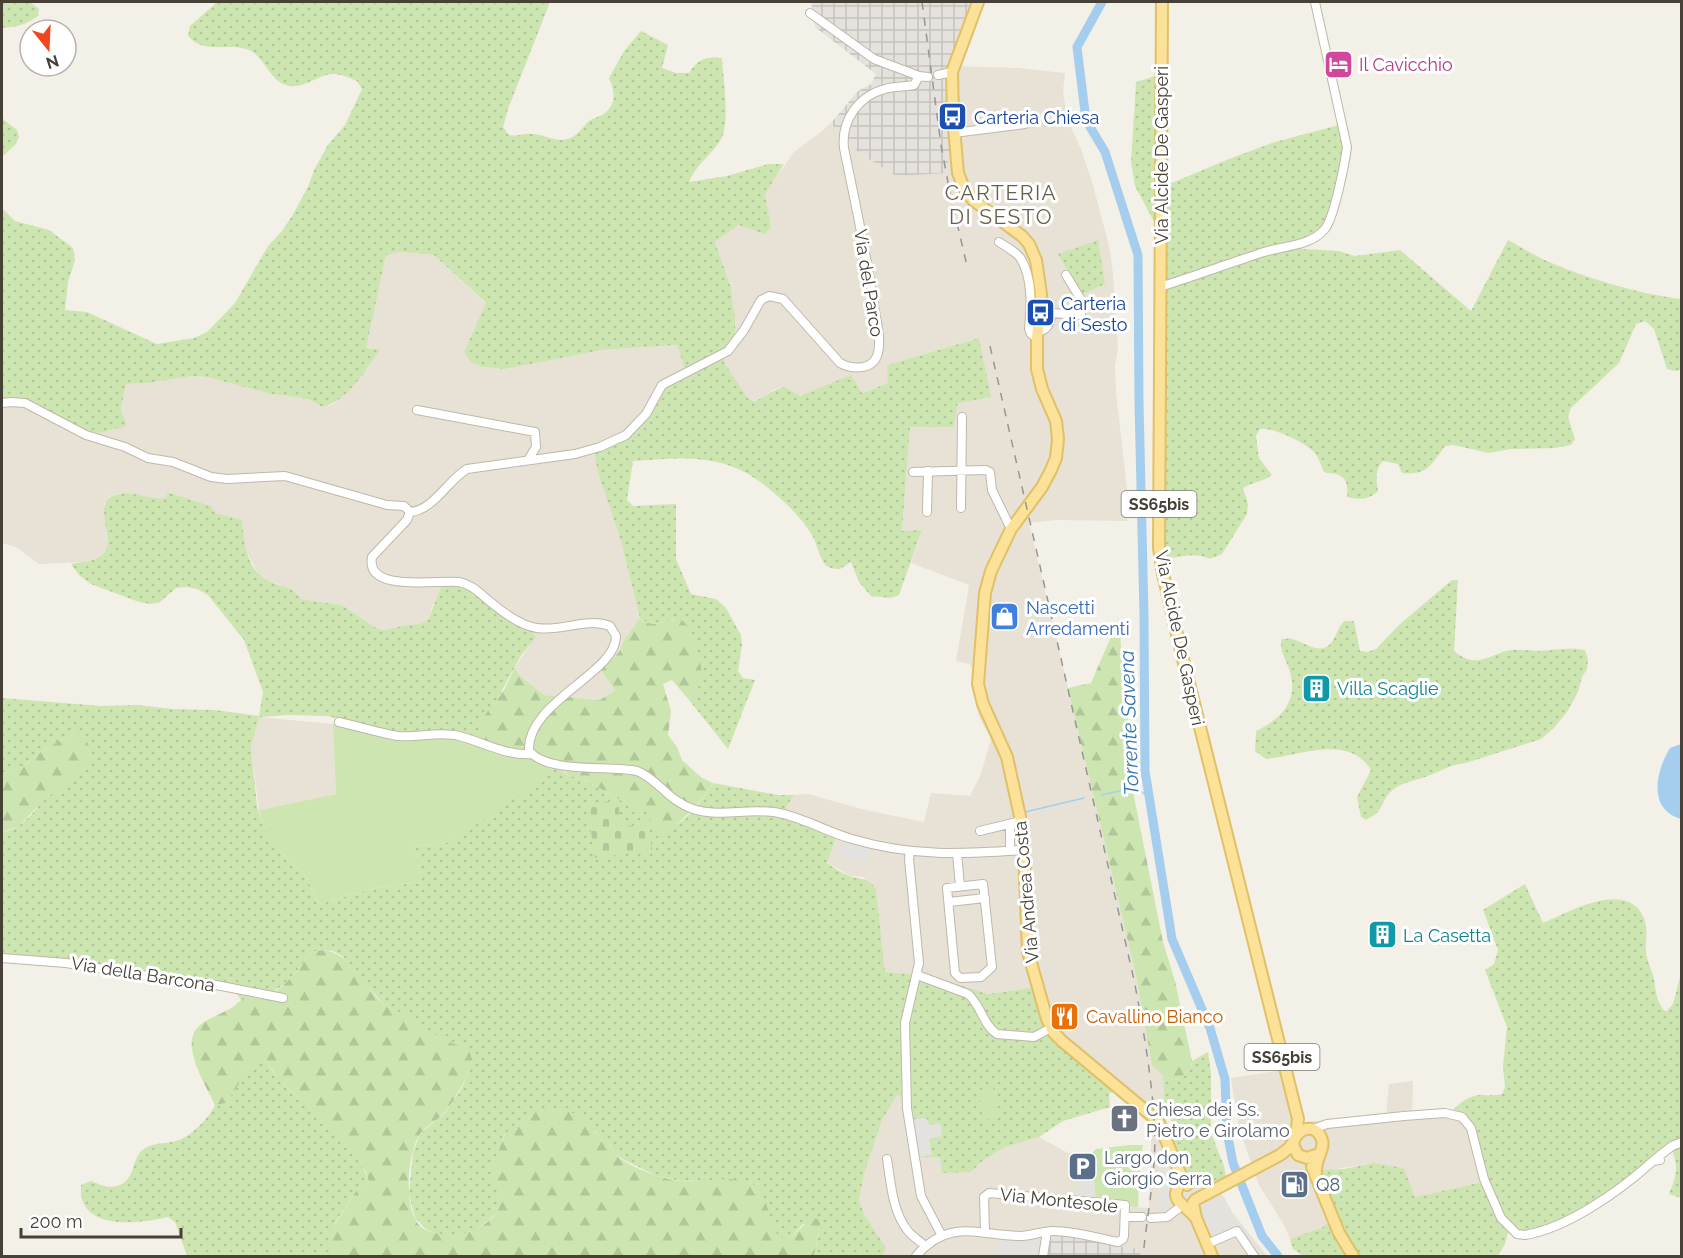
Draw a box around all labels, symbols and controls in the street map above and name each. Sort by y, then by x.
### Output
north arrow [18,18,78,78]
hotel icon: Il Cavicchio [1322,48,1354,80]
text: N [44,51,61,73]
place label: Il Cavicchio [1359,54,1453,75]
street label: Via Alcide De Gasperi [1151,66,1172,244]
bus stop icon: Carteria Chiesa [937,101,969,133]
place label: Carteria Chiesa [974,107,1099,128]
district label: CARTERIA DI SESTO [945,180,1057,229]
street label: Via del Parco [850,228,888,339]
place label: Carteria di Sesto [1061,293,1128,335]
bus stop icon: Carteria di Sesto [1024,297,1056,329]
road number: SS65bis [1122,491,1196,517]
street label: Via Alcide De Gasperi [1151,548,1209,728]
place label: Nascetti Arredamenti [1026,597,1130,639]
shop icon: Nascetti Arredamenti [989,601,1021,633]
water label: Torrente Savena [1114,650,1144,796]
building icon: Villa Scaglie [1300,672,1332,704]
place label: Villa Scaglie [1337,678,1439,699]
street label: Via Andrea Costa [1009,820,1043,964]
building icon: La Casetta [1366,919,1398,951]
place label: La Casetta [1403,925,1491,946]
street label: Via della Barcona [70,952,216,996]
restaurant icon: Cavallino Bianco [1049,1000,1081,1032]
place label: Cavallino Bianco [1086,1006,1224,1027]
road number: SS65bis [1244,1044,1320,1070]
place label: Chiesa dei Ss. Pietro e Girolamo [1146,1099,1290,1141]
church icon: Chiesa dei Ss. Pietro e Girolamo [1109,1103,1141,1135]
place label: Largo don Giorgio Serra [1104,1147,1212,1189]
parking icon: Largo don Giorgio Serra [1067,1151,1099,1183]
fuel station icon: Q8 [1279,1168,1311,1200]
place label: Q8 [1316,1174,1340,1195]
street label: Via Montesole [999,1183,1119,1217]
scale bar [21,1201,182,1239]
text: 200 m [30,1211,83,1232]

